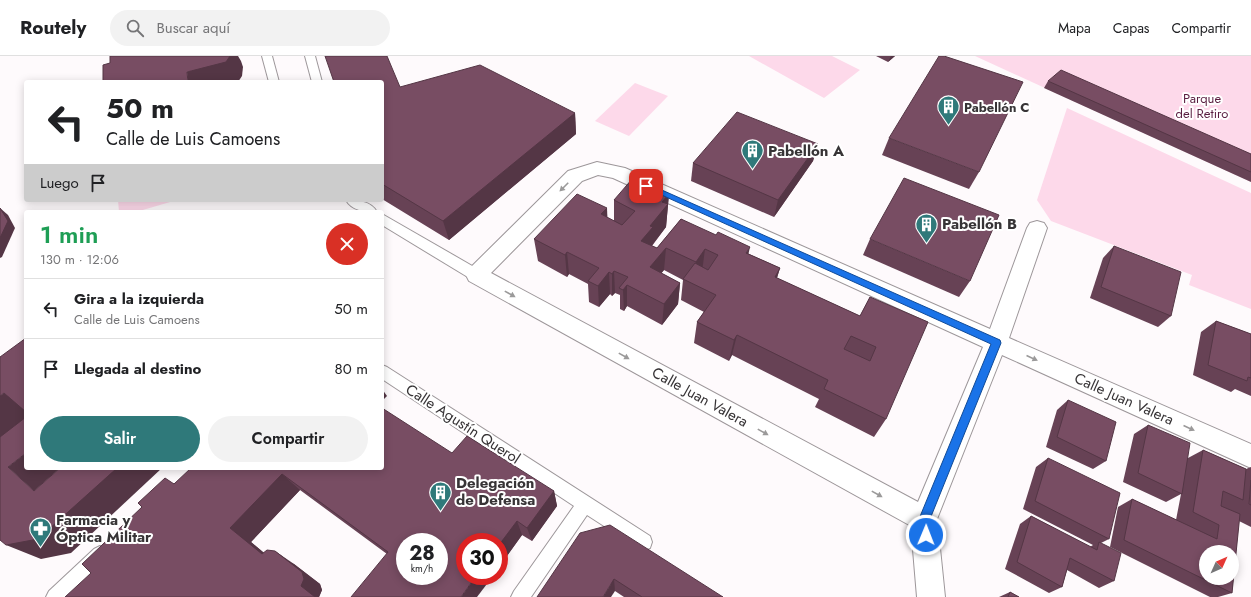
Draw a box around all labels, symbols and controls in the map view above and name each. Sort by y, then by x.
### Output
search box [110,10,390,46]
text: Routely [20,14,86,41]
icon: search [124,17,146,39]
text: Buscar aquí [156,17,230,39]
text: Mapa [1058,18,1091,38]
text: Capas [1113,18,1150,38]
text: Compartir [1172,18,1231,38]
text: 50 m [106,88,174,129]
park label: Parque del Retiro [1176,89,1228,123]
building icon: Pabellón C [936,94,962,127]
icon: left [40,96,92,148]
place label: Pabellón C [964,98,1029,117]
text: Calle de Luis Camoens [106,126,280,152]
building icon: Pabellón A [740,138,766,171]
place label: Pabellón A [768,140,845,162]
pin [629,169,663,203]
text: Luego [40,172,79,194]
icon: arrive [87,172,109,194]
icon: arrive [635,175,657,197]
one-way arrow [559,182,569,192]
building icon: Pabellón B [913,211,939,244]
place label: Pabellón B [942,213,1017,235]
text: 1 min [40,217,98,252]
button: close [326,223,368,265]
text: 130 m · 12:06 [40,250,119,269]
text: Gira a la izquierda [74,288,204,310]
one-way arrow [504,290,516,297]
icon: left [40,298,62,320]
text: 50 m [334,298,368,320]
text: Calle de Luis Camoens [74,310,200,329]
one-way arrow [618,353,630,359]
one-way arrow [1027,355,1038,361]
icon: arrive [40,358,62,380]
text: Llegada al destino [74,358,201,380]
text: 80 m [335,358,368,380]
street label: Calle Juan Valera [648,361,752,433]
street label: Calle Juan Valera [1071,367,1177,431]
street label: Calle Agustín Querol [401,379,525,469]
button: Salir [40,416,200,462]
button: Compartir [208,416,368,462]
one-way arrow [1184,425,1195,431]
one-way arrow [757,428,769,435]
place label: Delegación de Defensa [456,472,535,511]
building icon: Delegación de Defensa [428,479,454,512]
one-way arrow [871,491,883,497]
place label: Farmacia y Óptica Militar [56,509,152,548]
position arrow [905,514,947,556]
pharmacy icon: Farmacia y Óptica Militar [27,516,53,549]
speed limit sign: 30 [456,533,508,585]
text: 28 [409,539,435,568]
north arrow [1199,545,1239,585]
map controls [1199,545,1239,585]
text: km/h [411,561,433,576]

